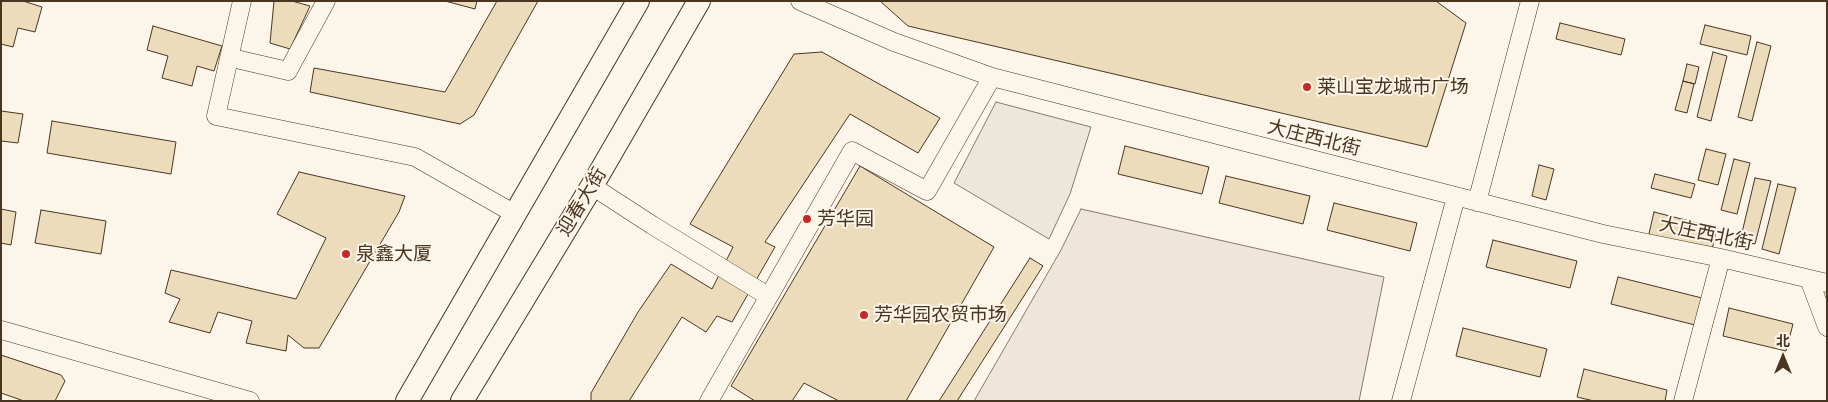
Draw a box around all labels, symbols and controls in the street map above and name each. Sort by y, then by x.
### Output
place label: 莱山宝龙城市广场 [1317,76,1469,98]
marker: 莱山宝龙城市广场 [1301,81,1313,93]
street label: 大庄西北街 [1265,115,1363,161]
street label: 迎春大街 [553,164,611,240]
place label: 芳华园 [817,208,874,230]
marker: 芳华园 [801,213,813,225]
street label: 大庄西北街 [1657,213,1755,255]
place label: 泉鑫大厦 [356,243,432,265]
marker: 泉鑫大厦 [340,248,352,260]
place label: 芳华园农贸市场 [874,304,1007,326]
marker: 芳华园农贸市场 [858,309,870,321]
north arrow [1758,332,1808,382]
text: 北 [1776,335,1790,349]

